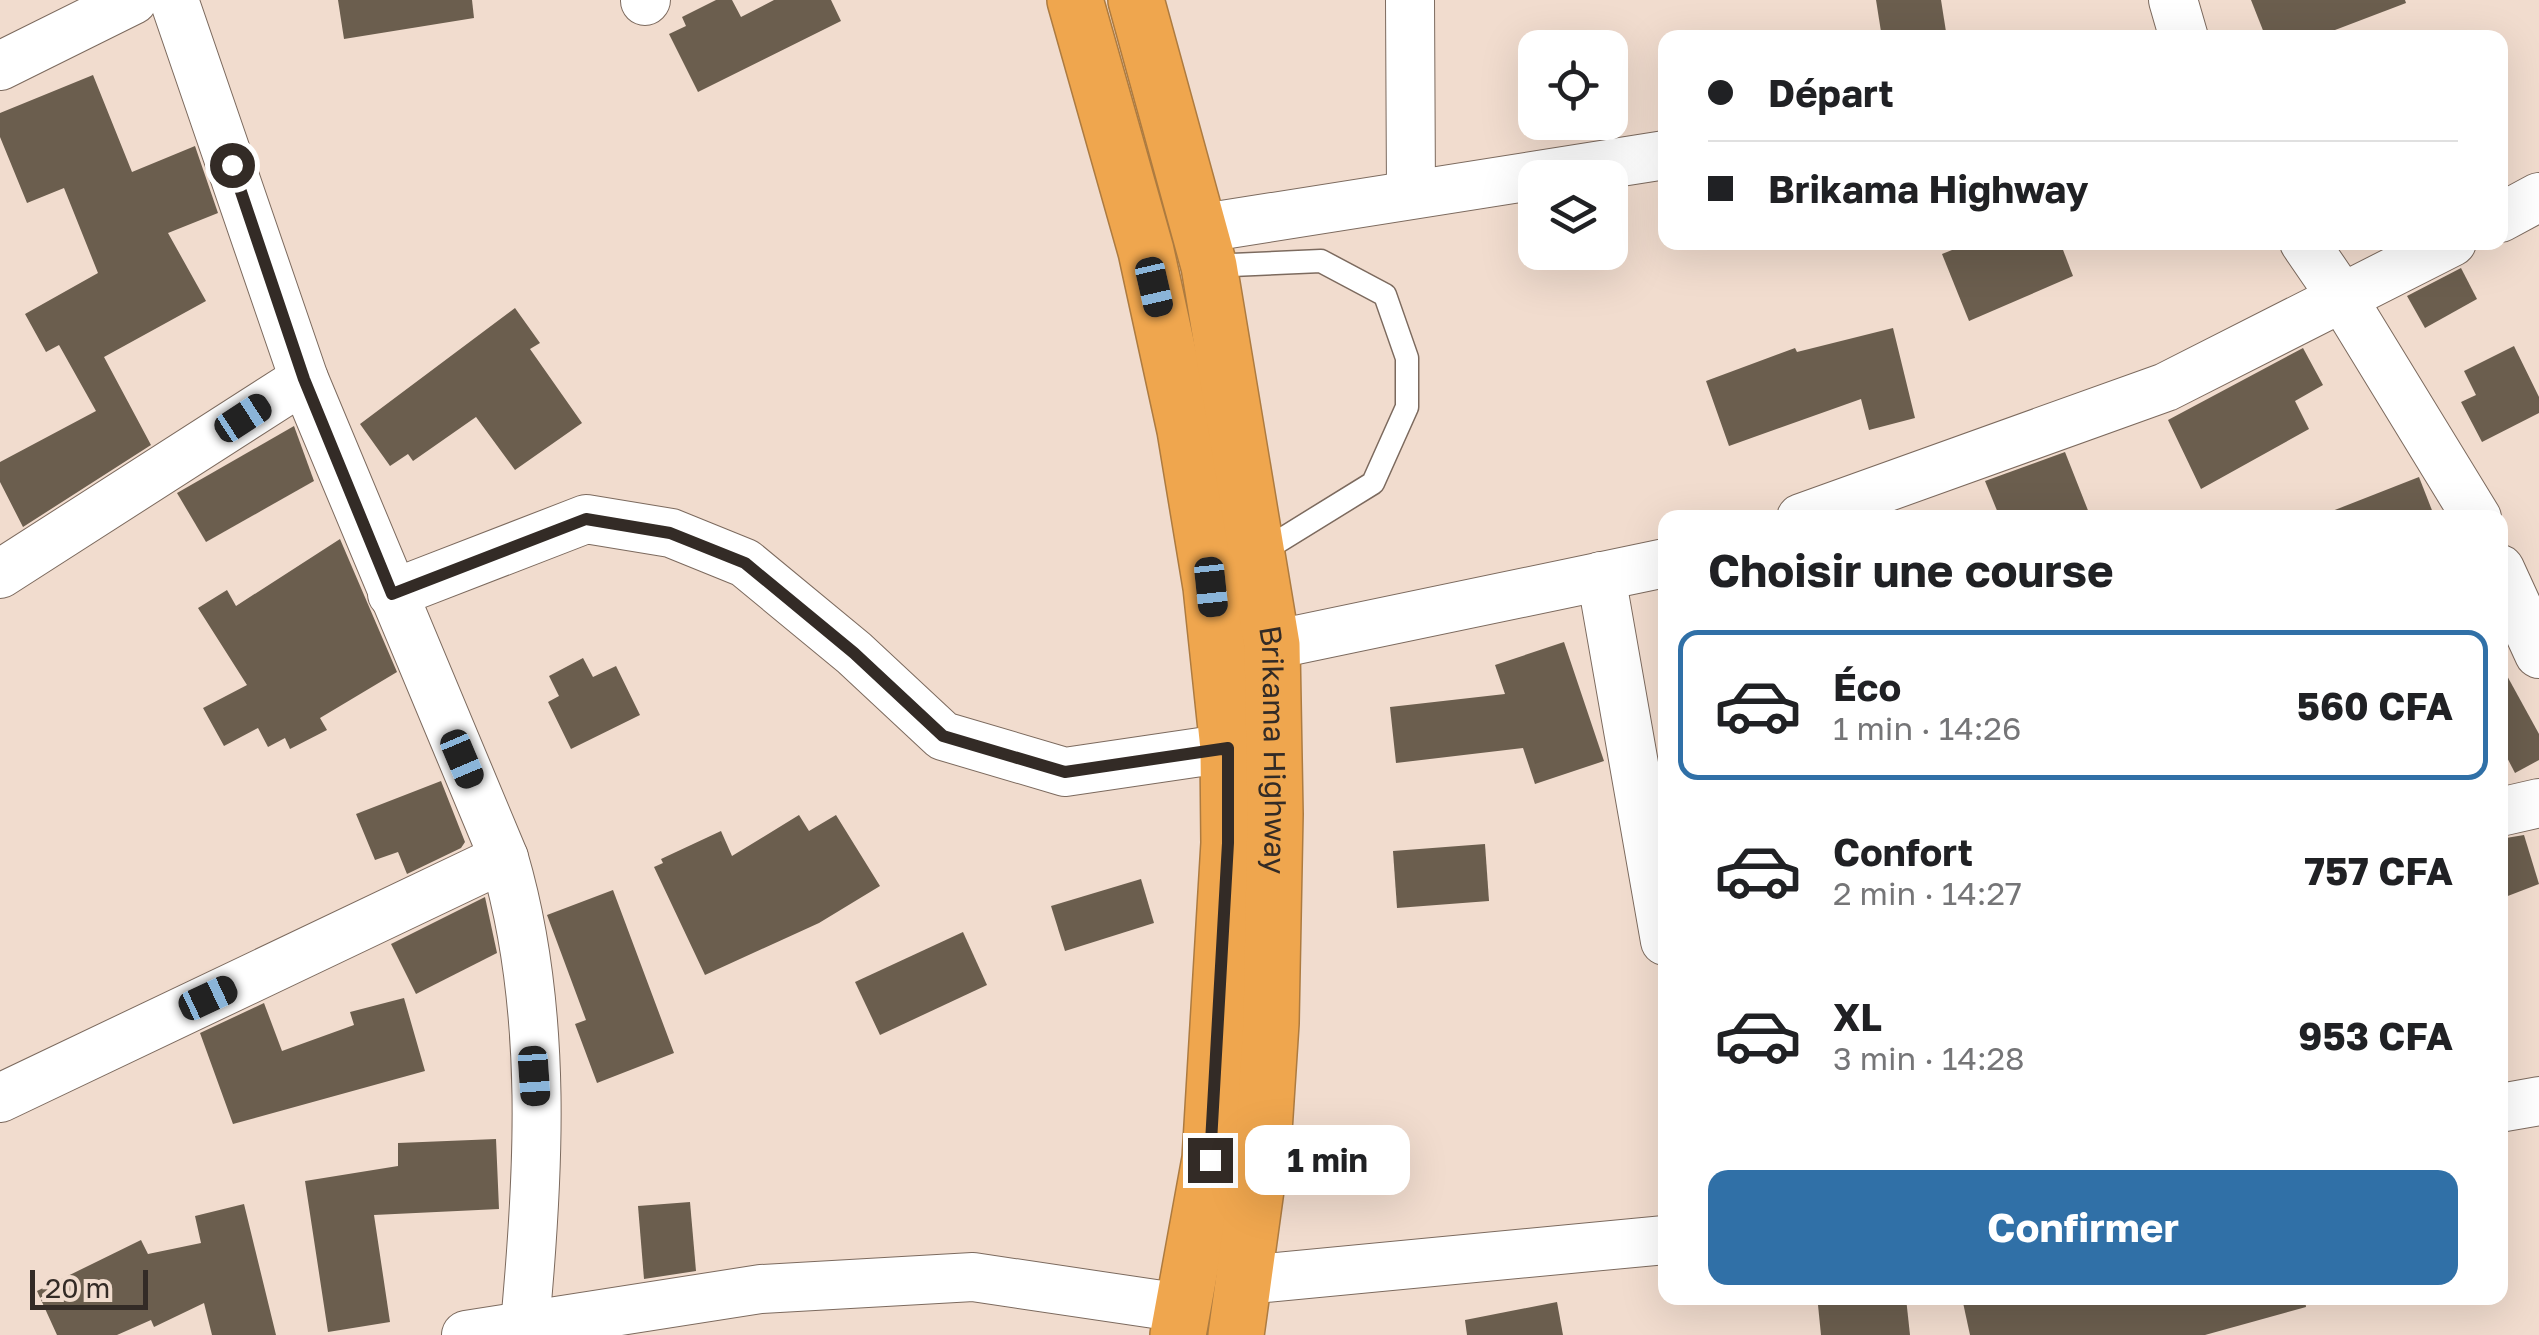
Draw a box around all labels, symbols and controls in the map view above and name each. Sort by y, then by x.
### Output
map controls [1518,30,1628,270]
button: locate [1518,30,1628,140]
text: Départ [1768,70,1894,115]
route start [210,143,255,188]
button: layers [1518,160,1628,270]
text: Brikama Highway [1768,166,2089,211]
car [1133,254,1175,320]
car [210,389,276,447]
text: Choisir une course [1708,543,2114,597]
car [1193,556,1229,618]
street label: Brikama Highway [1252,623,1294,875]
icon: car [1713,660,1803,750]
text: Éco [1833,664,1901,709]
text: 560 CFA [2297,683,2453,728]
text: 1 min · 14:26 [1833,709,2021,747]
car [436,726,488,792]
icon: car [1713,825,1803,915]
text: Confort [1833,829,1973,874]
text: 757 CFA [2304,848,2453,893]
text: 2 min · 14:27 [1833,874,2022,912]
car [174,972,242,1024]
icon: car [1713,990,1803,1080]
text: XL [1833,994,1882,1039]
text: 953 CFA [2298,1013,2453,1058]
text: 3 min · 14:28 [1833,1039,2025,1077]
car [517,1045,551,1107]
callout: 1 min [1245,1125,1410,1195]
route end [1188,1138,1233,1183]
text: 1 min [1287,1141,1368,1179]
button: Confirmer [1708,1170,2458,1285]
scale bar [30,1265,148,1310]
text: 20 m [45,1271,110,1304]

